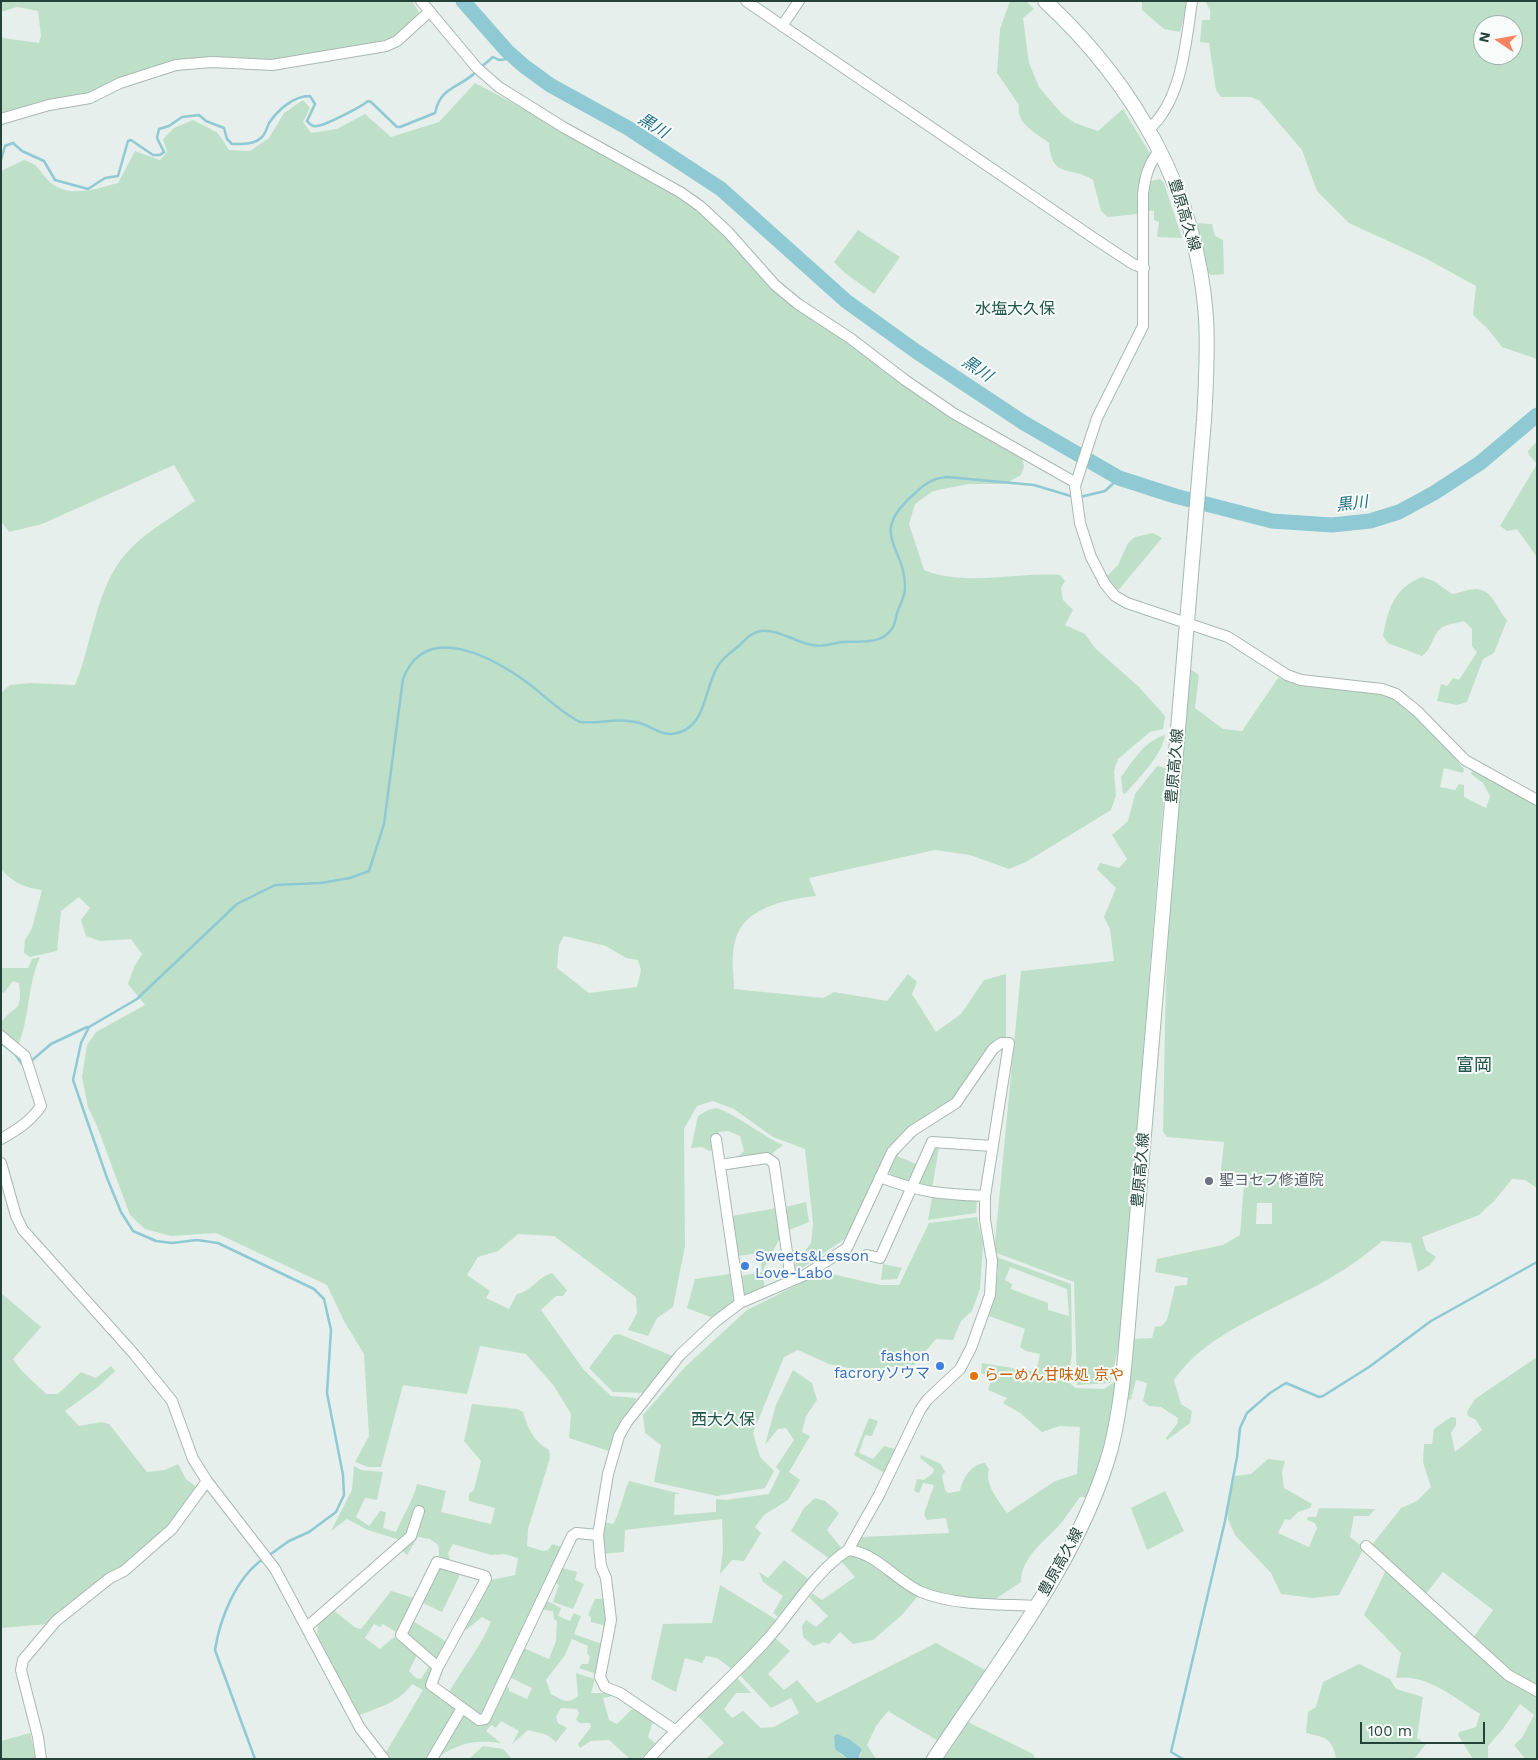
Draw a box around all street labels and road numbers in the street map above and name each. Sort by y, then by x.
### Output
street label: 豊原高久線 [1164,177,1204,253]
street label: 豊原高久線 [1163,728,1187,804]
street label: 豊原高久線 [1129,1132,1153,1208]
street label: 豊原高久線 [1035,1525,1087,1599]

